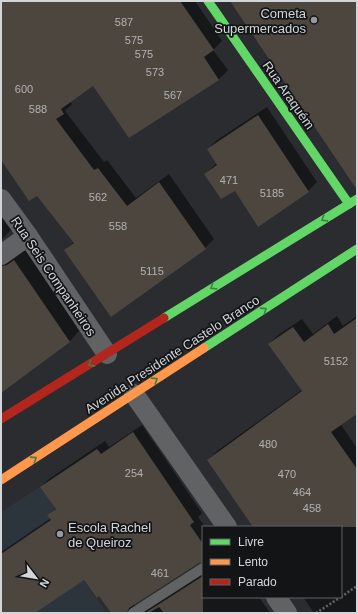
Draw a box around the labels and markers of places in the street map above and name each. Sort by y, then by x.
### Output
place label: Cometa Supermercados [214,6,307,36]
marker: Cometa Supermercados [309,15,319,25]
place label: Escola Rachel de Queiroz [68,520,151,550]
marker: Escola Rachel de Queiroz [55,529,65,539]

